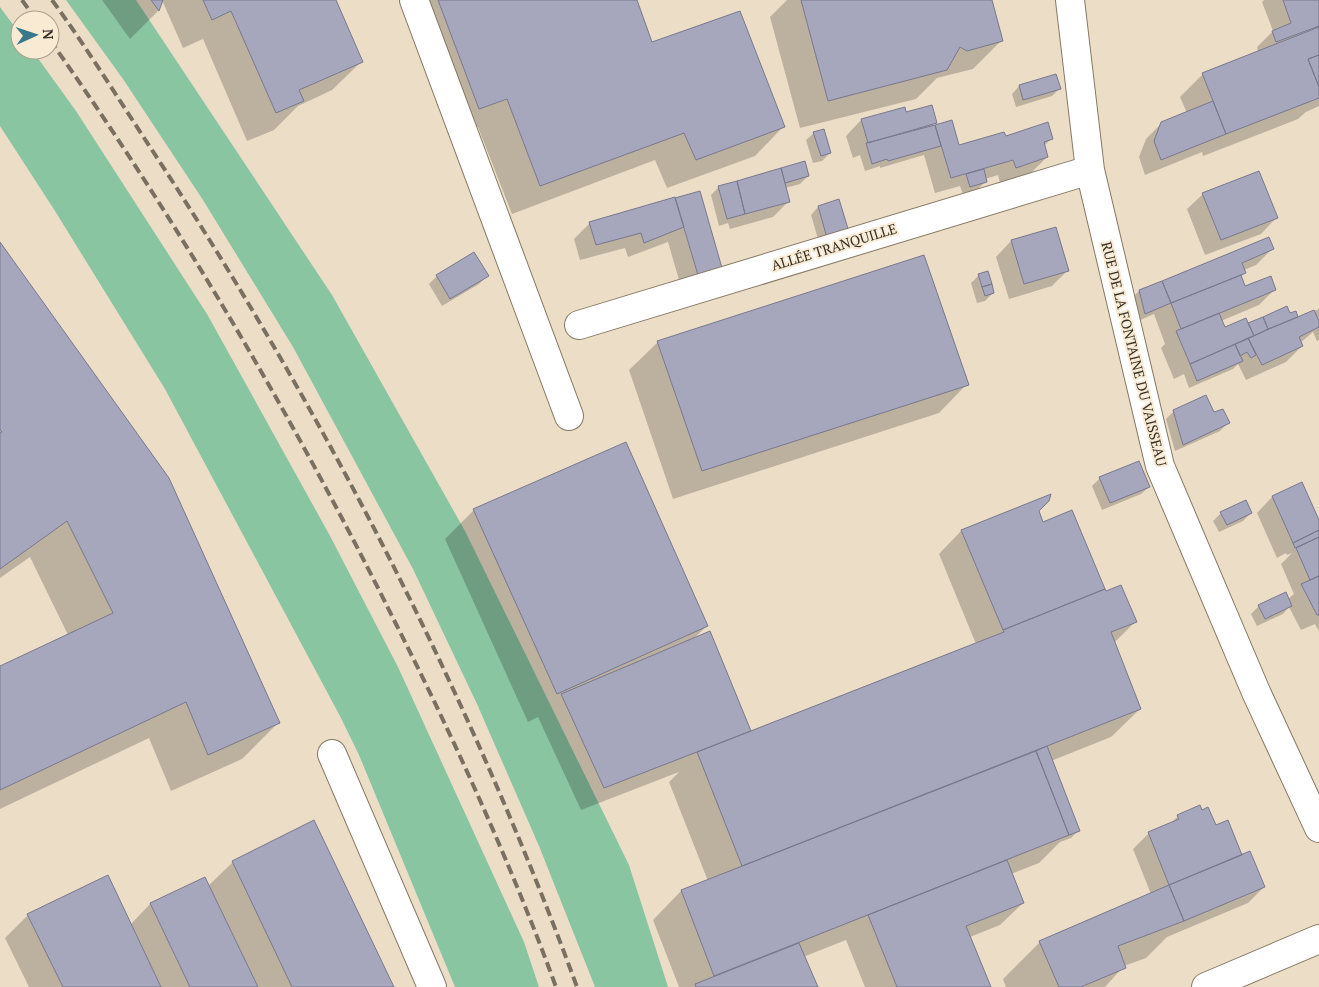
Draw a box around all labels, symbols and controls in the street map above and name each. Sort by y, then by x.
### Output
north arrow [10,10,60,60]
text: N [39,28,58,40]
street label: ALLÉE TRANQUILLE [769,218,899,275]
street label: RUE DE LA FONTAINE DU VAISSEAU [1097,240,1172,469]

